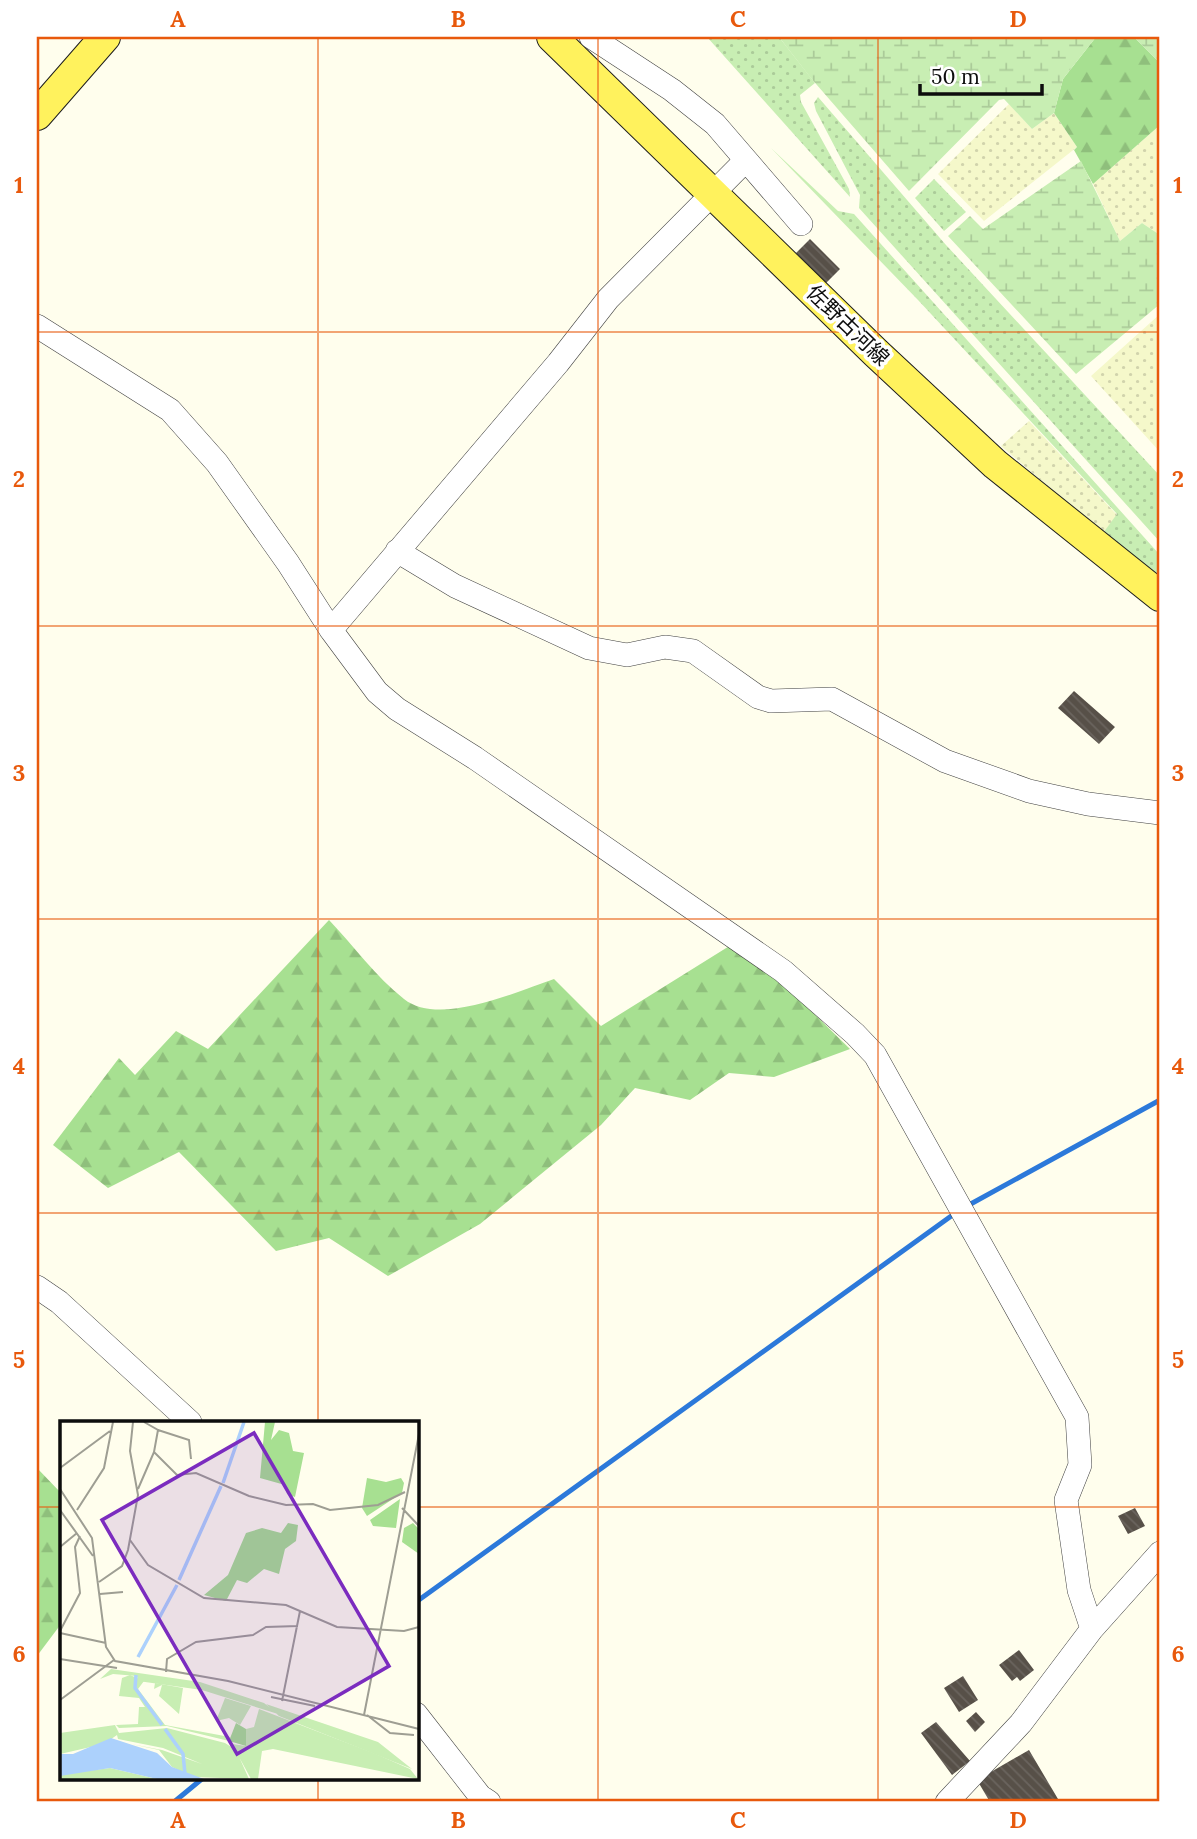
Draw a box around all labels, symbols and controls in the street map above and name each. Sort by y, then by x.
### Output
text: A [170,4,186,33]
text: B [450,4,466,33]
text: C [730,4,746,33]
text: D [1009,4,1027,33]
scale bar [920,52,1043,96]
text: 50 m [931,63,980,90]
text: 1 [14,170,24,199]
text: 1 [1173,170,1183,199]
street label: 佐野古河線 [801,279,895,371]
text: 2 [13,464,25,493]
text: 2 [1172,464,1184,493]
text: 3 [13,758,25,787]
text: 3 [1172,758,1184,787]
text: 4 [13,1051,25,1080]
text: 4 [1172,1051,1184,1080]
text: 5 [13,1345,25,1374]
text: 5 [1172,1345,1184,1374]
inset map [60,1421,418,1780]
text: 6 [12,1639,26,1668]
text: 6 [1171,1639,1185,1668]
text: A [170,1805,186,1834]
text: B [450,1805,466,1834]
text: C [730,1805,746,1834]
text: D [1009,1805,1027,1834]

